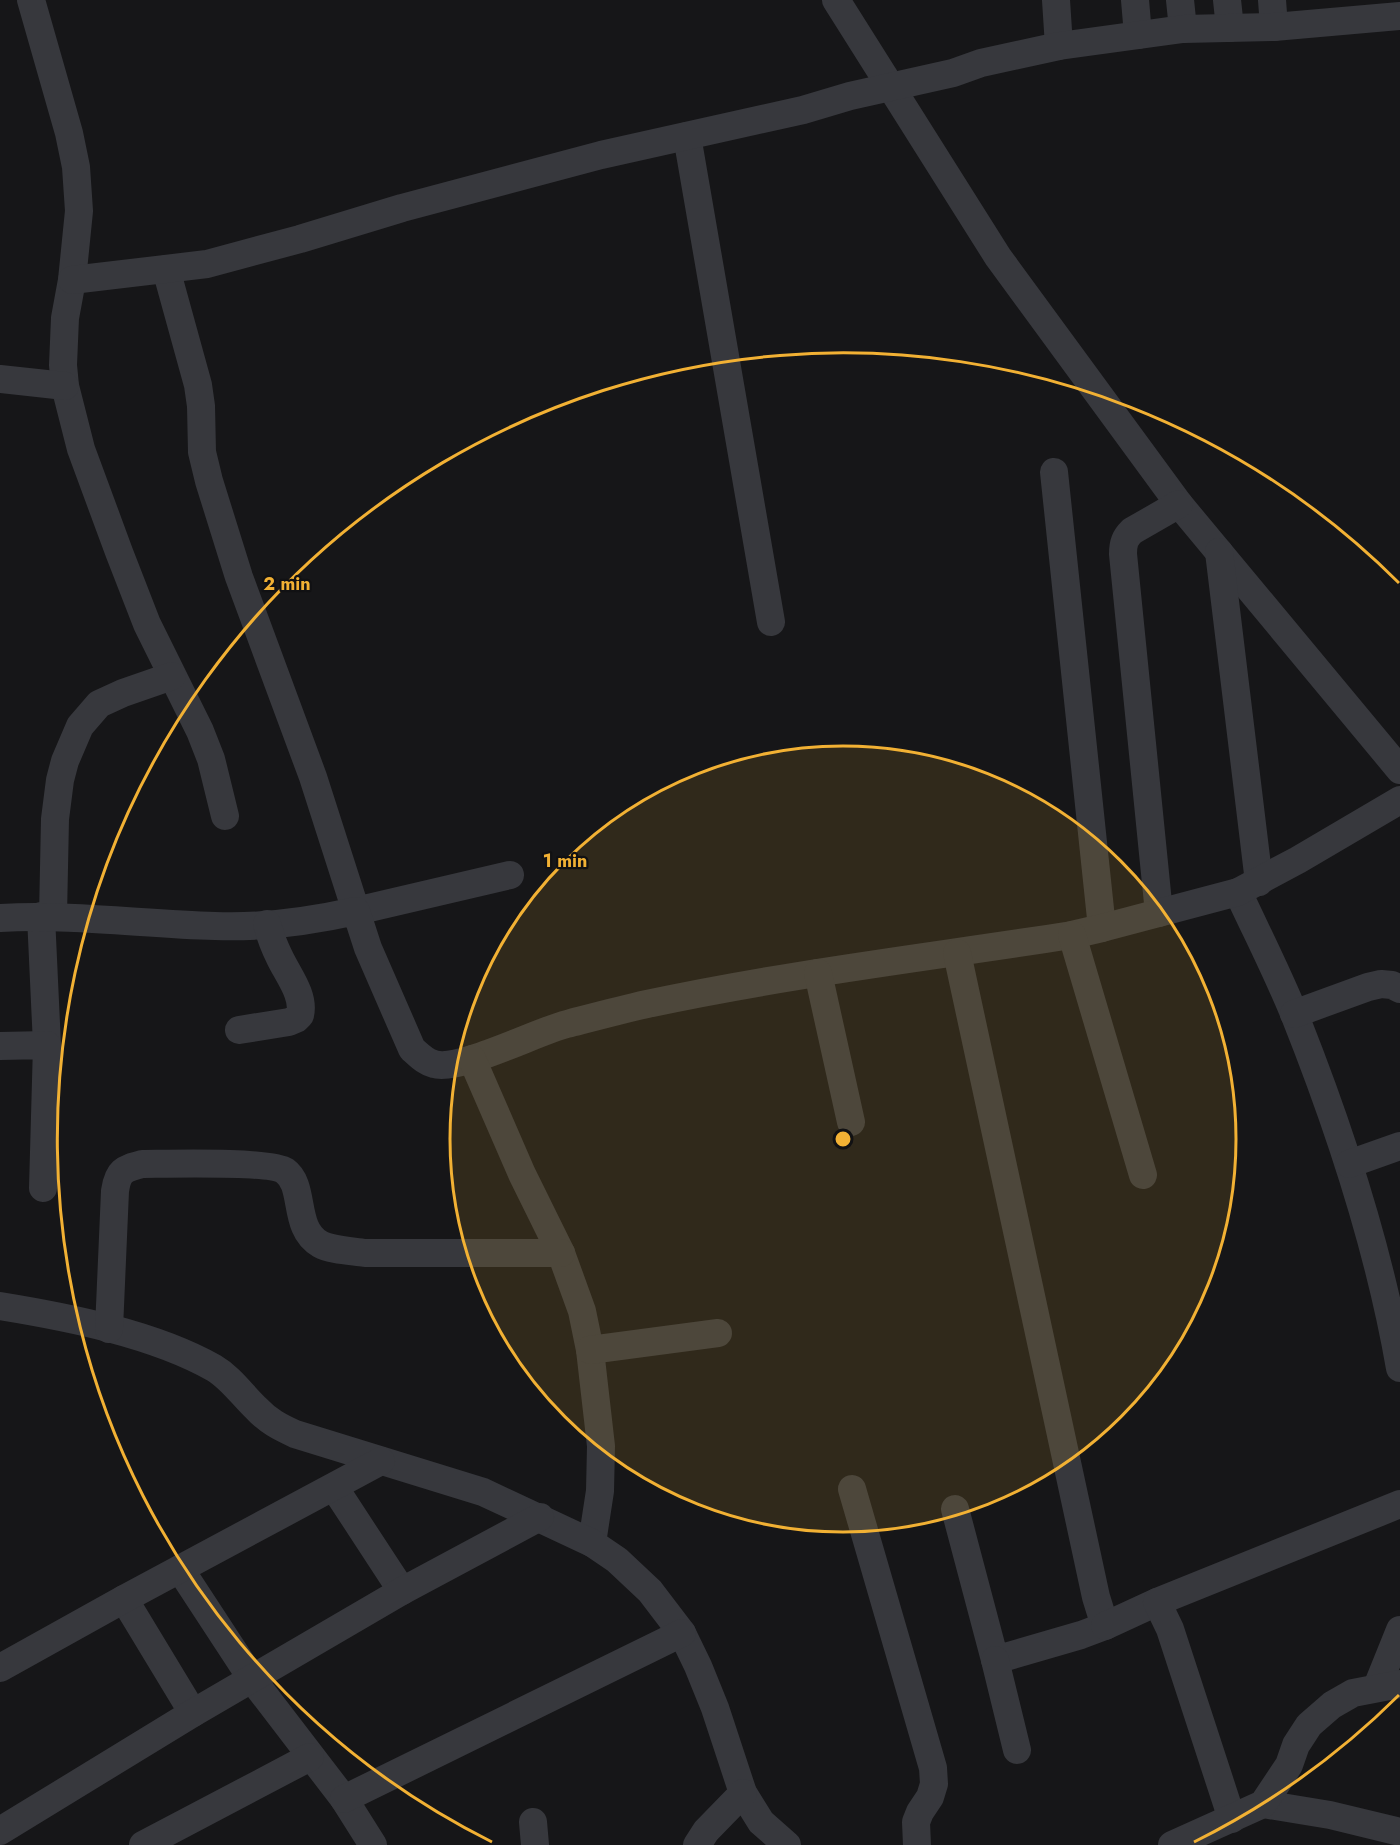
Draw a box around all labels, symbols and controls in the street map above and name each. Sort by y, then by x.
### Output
text: 2 min [263,571,311,597]
text: 1 min [543,848,587,874]
centre of rings [833,1129,853,1149]

